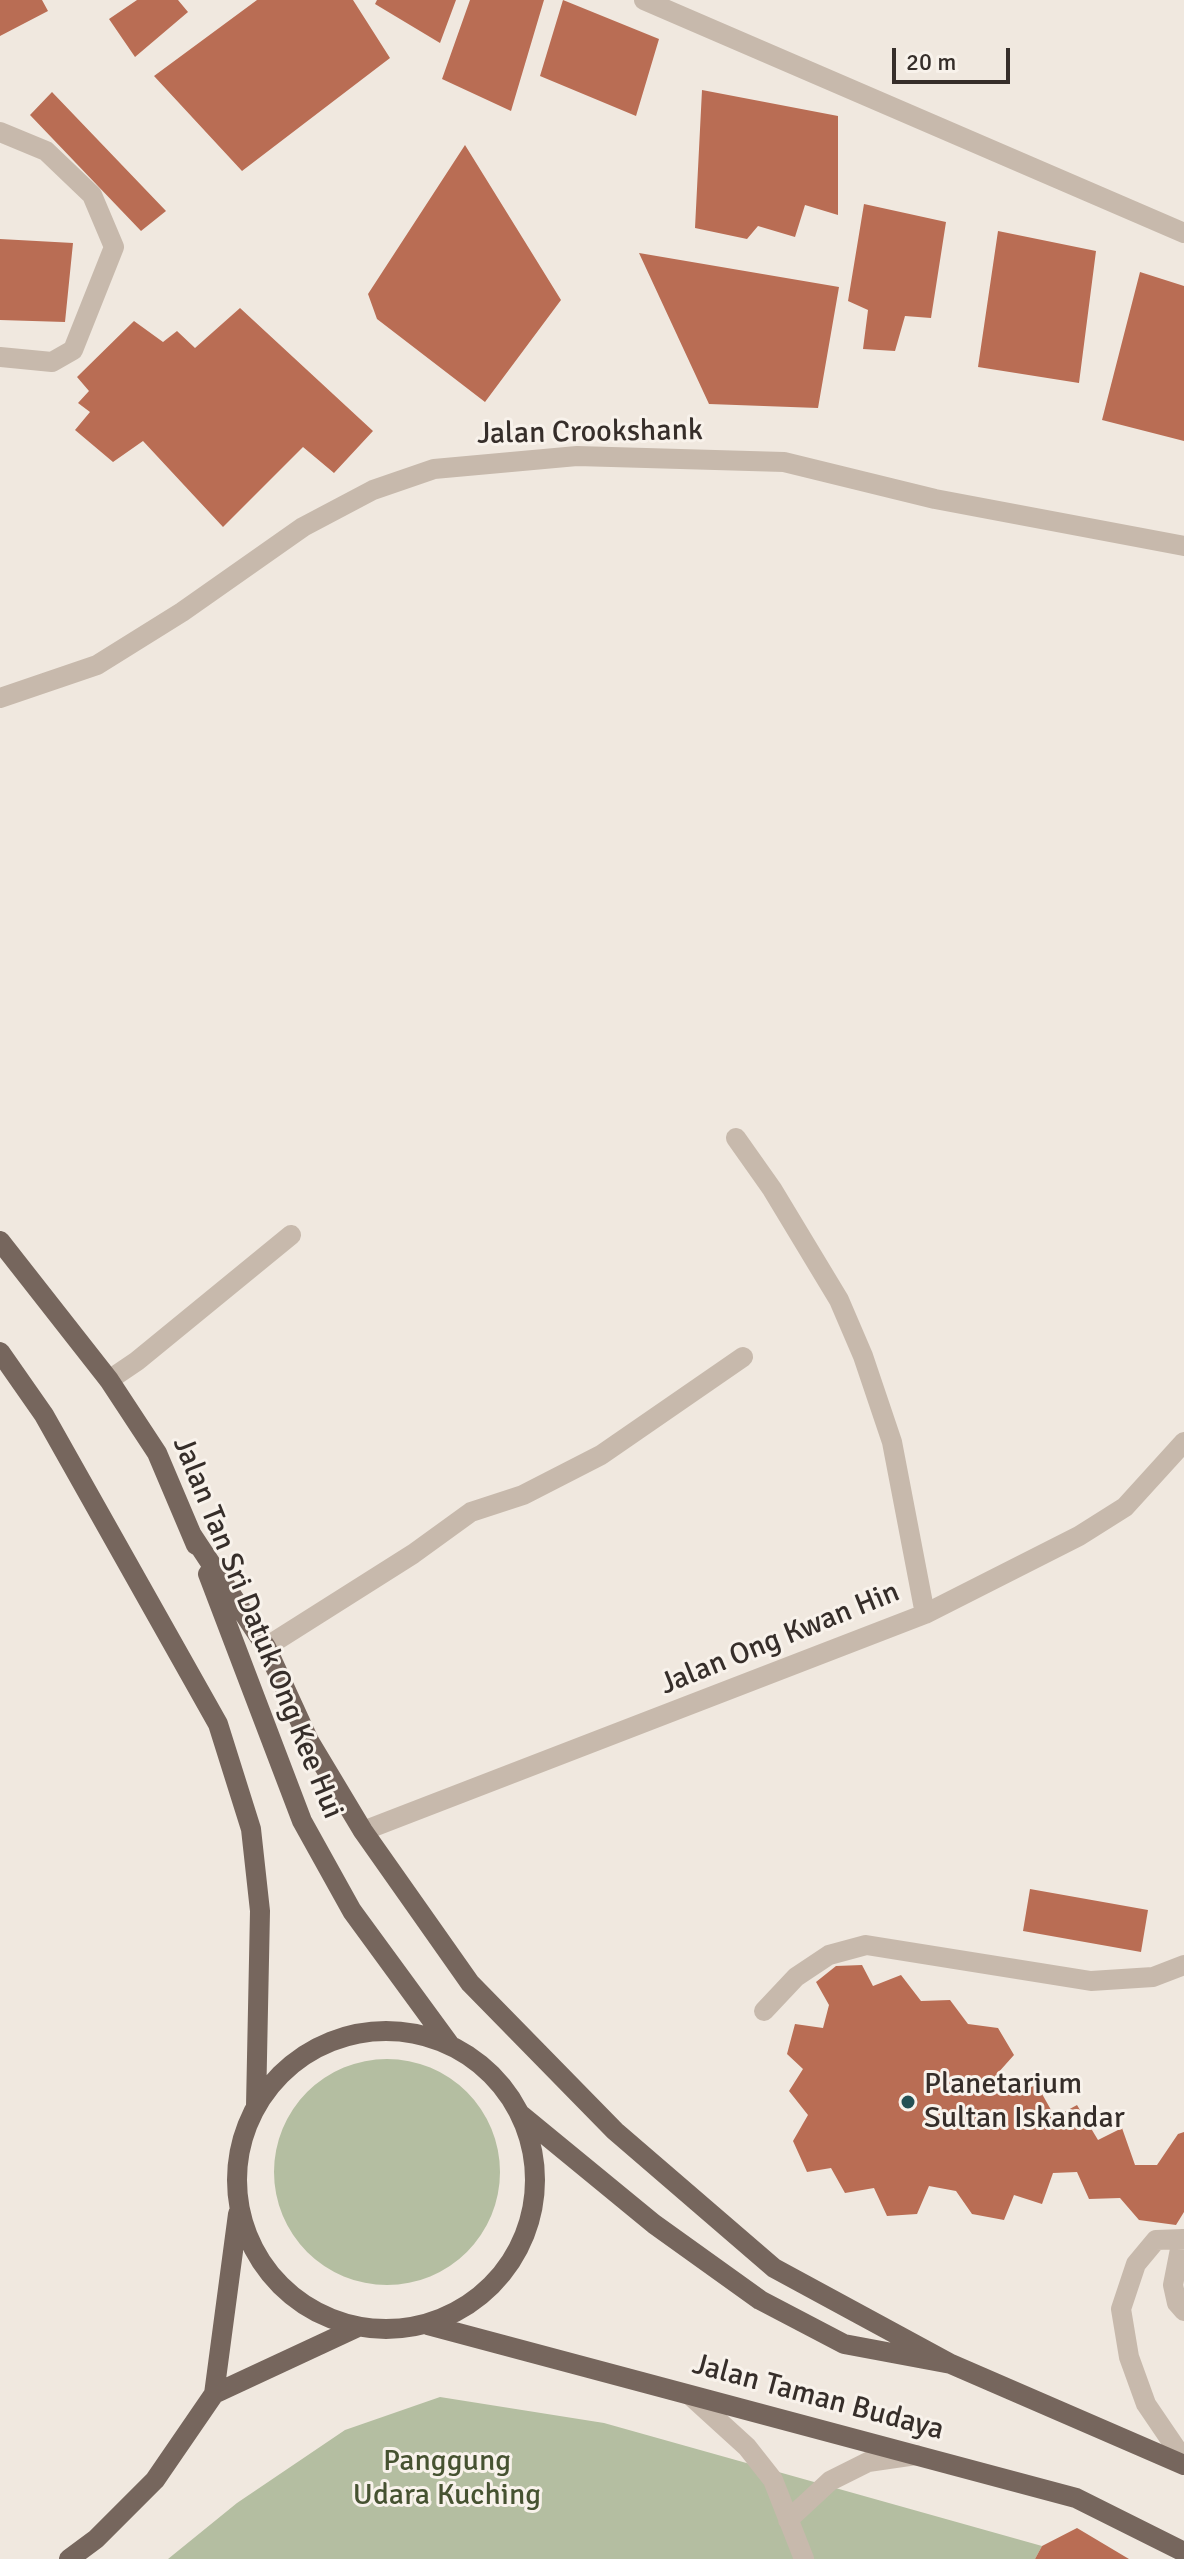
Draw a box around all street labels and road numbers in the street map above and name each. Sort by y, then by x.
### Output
street label: Jalan Crookshank [477,413,703,453]
street label: Jalan Tan Sri Datuk Ong Kee Hui [164,1432,350,1824]
street label: Jalan Ong Kwan Hin [655,1575,905,1703]
street label: Jalan Taman Budaya [688,2347,948,2449]

